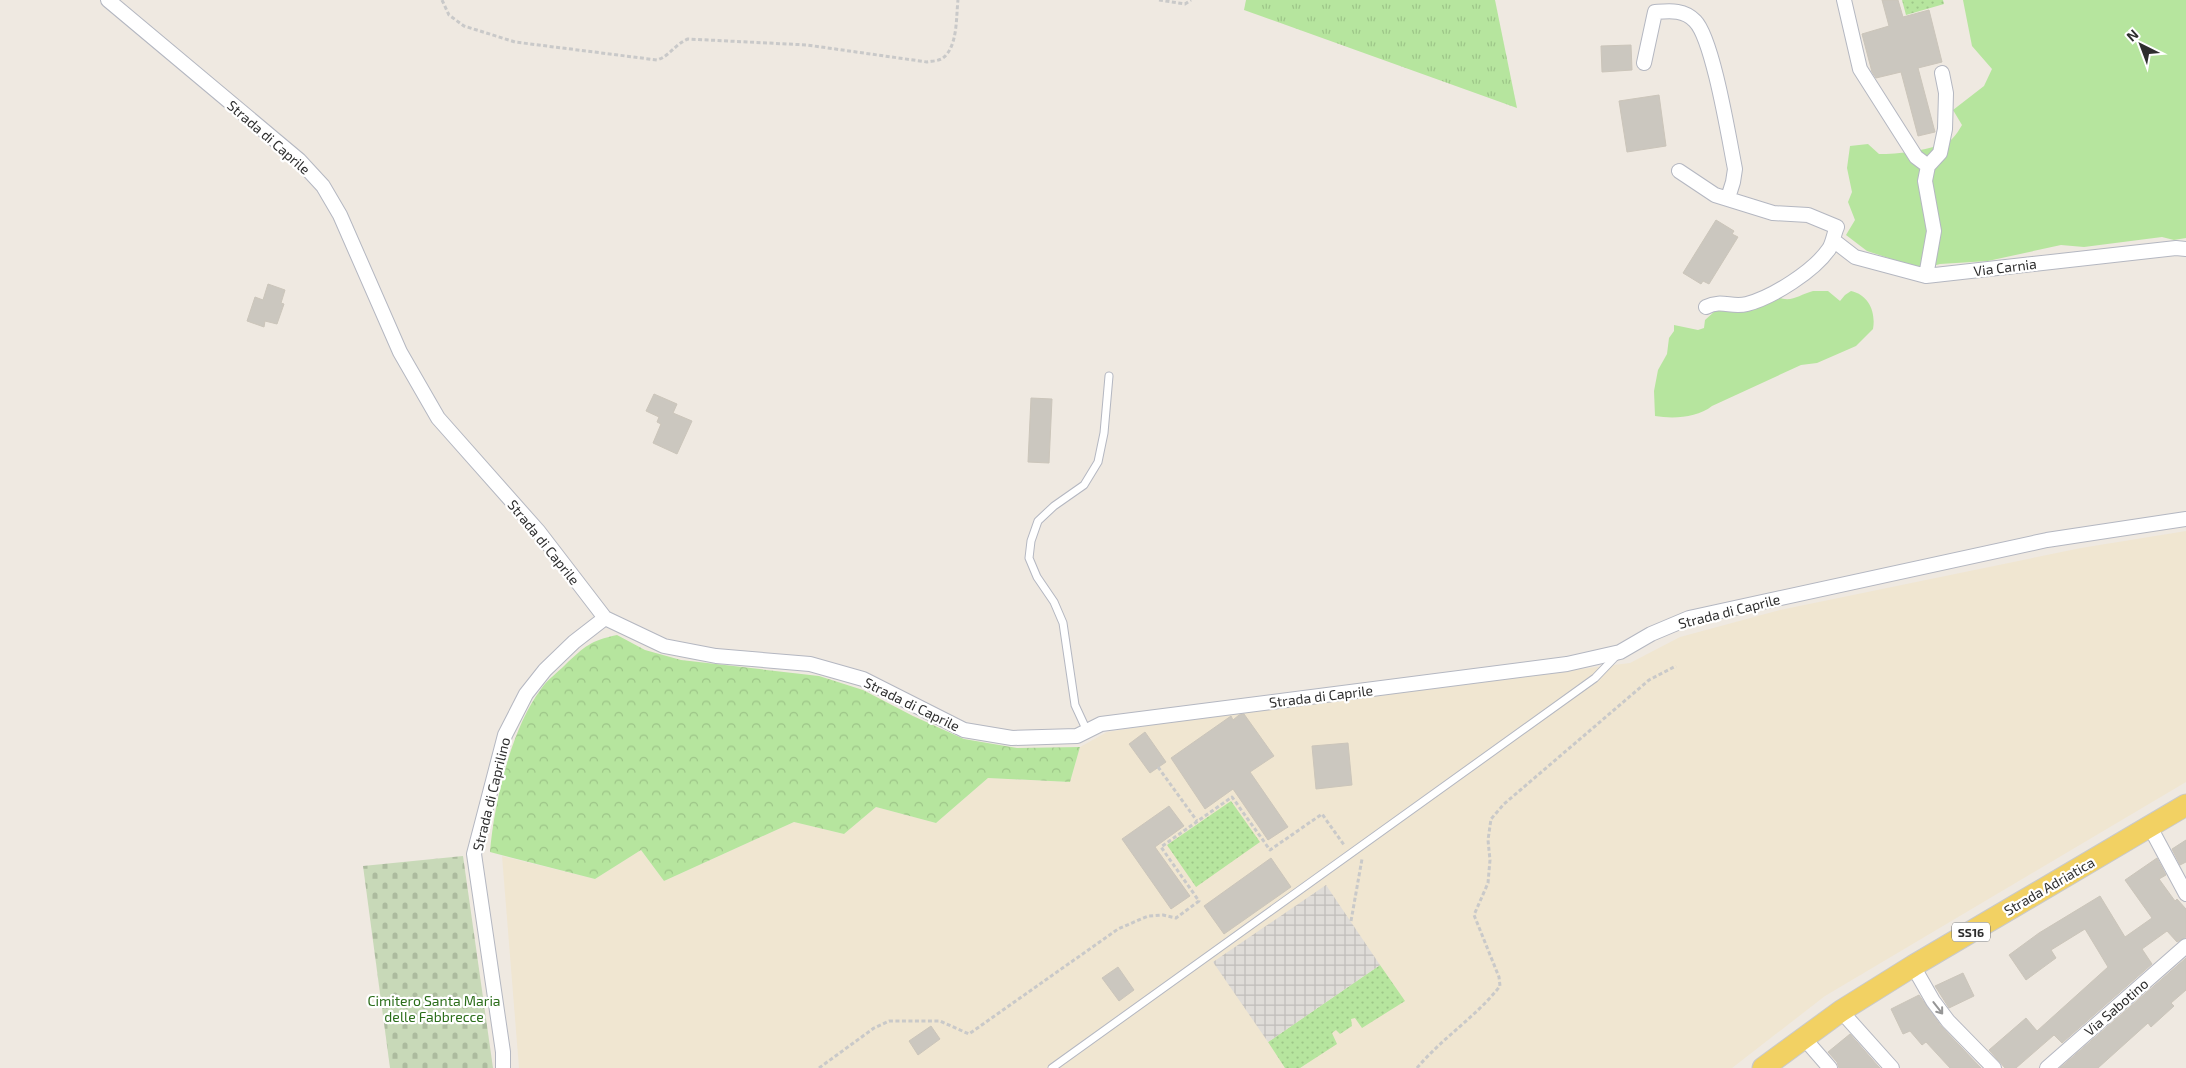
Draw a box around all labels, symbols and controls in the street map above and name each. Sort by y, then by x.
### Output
north arrow [2116,20,2166,70]
text: N [2123,25,2141,45]
street label: Strada di Caprile [224,96,314,178]
street label: Via Carnia [1973,255,2037,279]
street label: Strada di Caprile [505,496,583,588]
street label: Strada di Caprile [1676,590,1782,632]
street label: Strada di Caprile [861,673,963,735]
street label: Strada di Caprile [1268,681,1374,711]
street label: Strada di Caprilino [469,735,513,853]
street label: Strada Adriatica [2001,853,2097,919]
road number: SS16 [1952,922,1990,942]
street label: Via Sabotino [2081,975,2151,1039]
park label: Cimitero Santa Maria delle Fabbrecce [367,992,501,1025]
one-way arrow [1933,1001,1943,1015]

